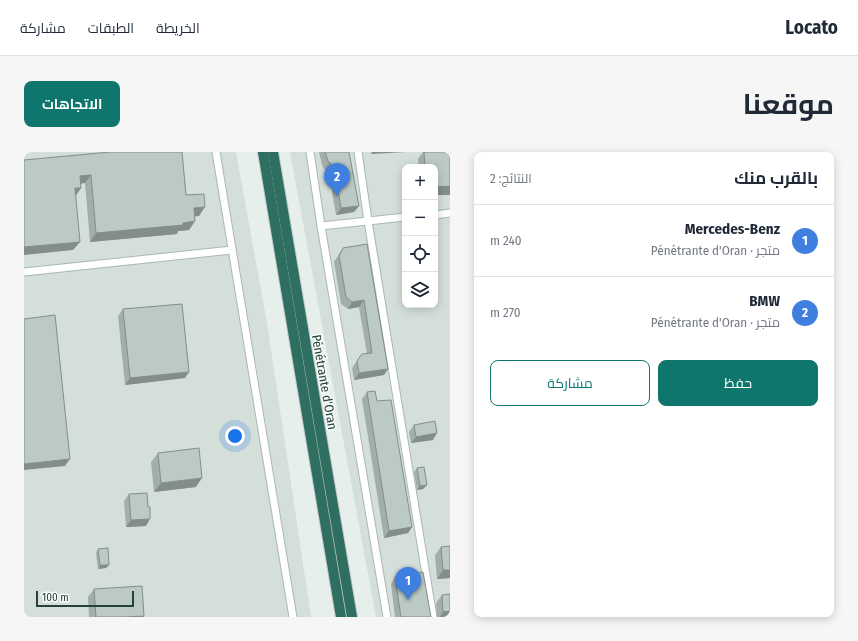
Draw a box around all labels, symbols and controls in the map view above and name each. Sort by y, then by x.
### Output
text: Locato [785,16,838,39]
text: مشاركة [20,20,66,37]
text: الطبقات [88,20,134,37]
text: الخريطة [156,20,200,37]
button: الاتجاهات [24,81,120,127]
text: موقعنا [743,88,834,121]
pin: 2 [324,163,350,196]
map controls [402,164,438,308]
button: + [402,164,438,200]
text: بالقرب منك [734,168,818,189]
text: النتائج: 2 [490,171,532,186]
button: − [402,200,438,236]
text: Mercedes-Benz [685,220,780,238]
text: 240 m [490,233,522,248]
text: 1 [802,233,808,248]
button: locate [402,236,438,272]
text: متجر · Pénétrante d'Oran [651,243,780,258]
button: layers [402,272,438,308]
text: BMW [749,292,780,310]
text: 270 m [490,305,521,320]
text: 2 [802,305,808,320]
text: متجر · Pénétrante d'Oran [651,315,780,330]
street label: Pénétrante d'Oran [309,333,340,431]
button: مشاركة [490,360,650,406]
button: حفظ [658,360,818,406]
your location [225,426,245,446]
pin: 1 [395,567,421,600]
scale bar [36,589,134,608]
text: 100 m [42,591,69,604]

